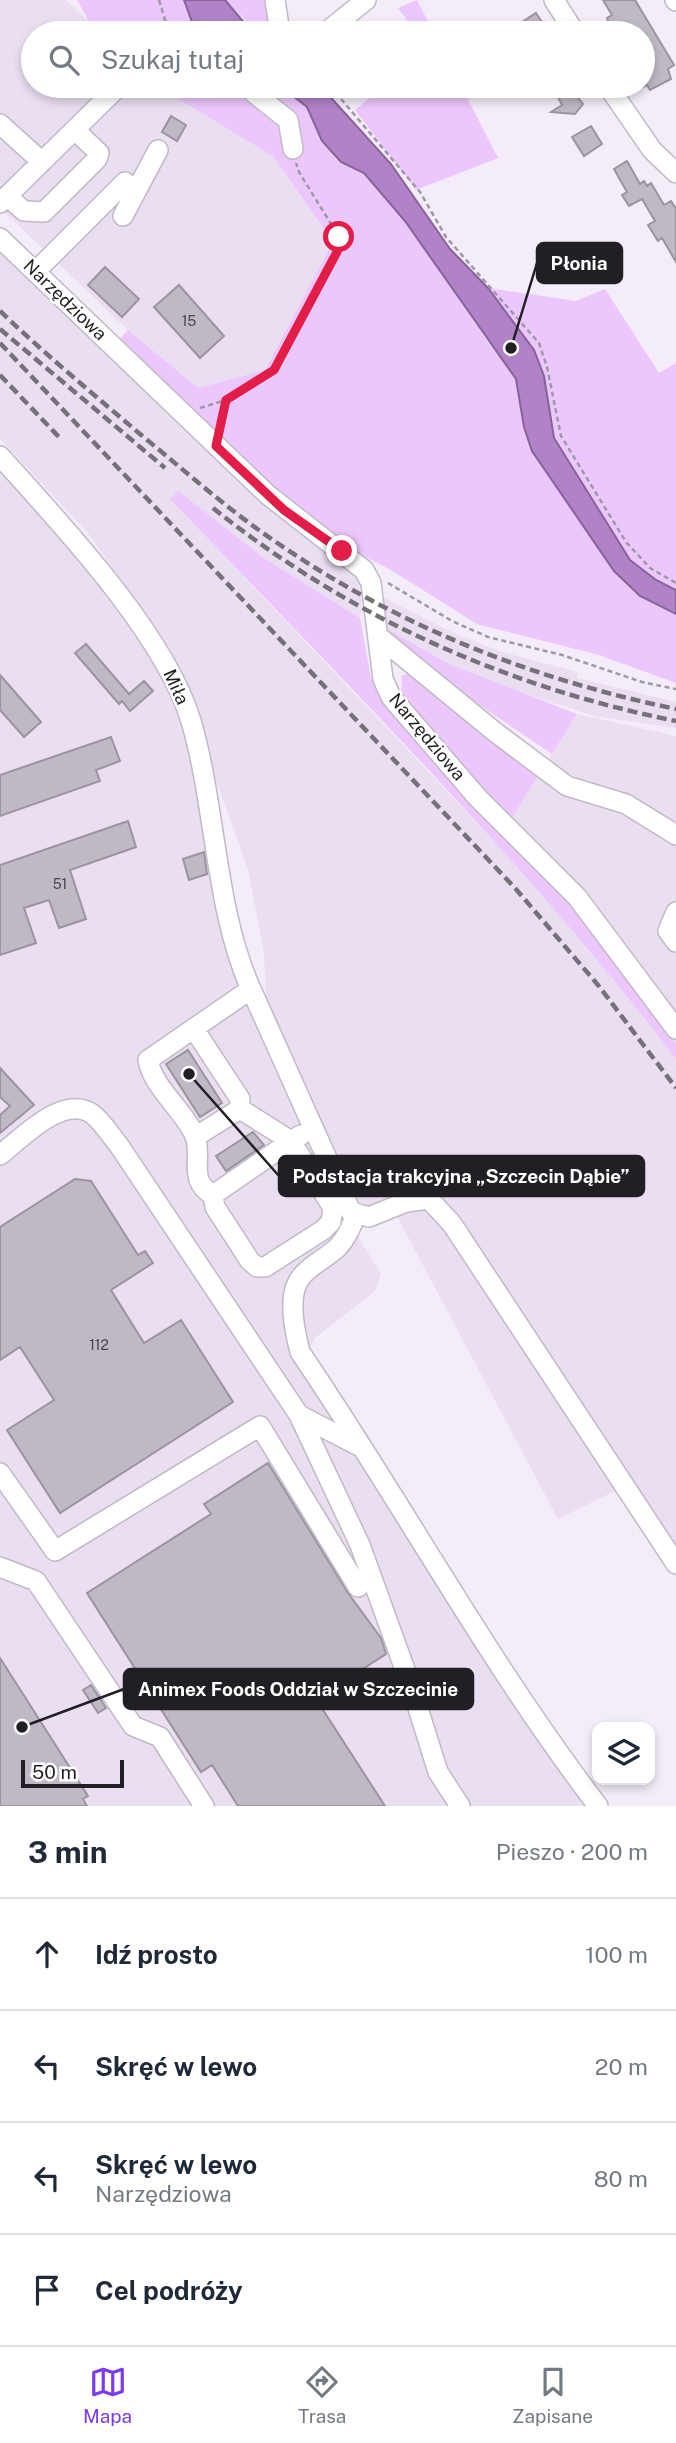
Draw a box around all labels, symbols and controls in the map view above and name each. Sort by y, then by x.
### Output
search box [21,21,655,98]
icon: search [45,41,83,79]
text: Szukaj tutaj [101,44,244,75]
route start [323,221,354,252]
callout: Płonia [537,243,622,283]
text: Płonia [551,252,607,274]
street label: Narzędziowa [20,255,111,344]
house number: 15 [182,313,196,329]
route end [326,535,357,566]
street label: Miła [159,666,193,708]
street label: Narzędziowa [385,689,470,784]
house number: 51 [53,876,67,892]
callout: Podstacja trakcyjna „Szczecin Dąbie” [279,1156,644,1196]
text: Podstacja trakcyjna „Szczecin Dąbie” [292,1165,630,1187]
house number: 112 [89,1337,109,1353]
callout: Animex Foods Oddział w Szczecinie [124,1669,473,1709]
text: Animex Foods Oddział w Szczecinie [138,1678,458,1700]
map controls [592,1722,655,1785]
button: layers [592,1722,655,1785]
scale bar [21,1757,124,1789]
text: 50 m [32,1761,77,1783]
text: 3 min [28,1834,107,1870]
text: Pieszo · 200 m [496,1838,648,1865]
icon: ahead [28,1935,66,1973]
text: Idź prosto [95,1939,218,1970]
text: 100 m [585,1941,648,1968]
icon: left [28,2047,66,2085]
text: Skręć w lewo [95,2051,257,2082]
text: 20 m [595,2053,648,2080]
text: Skręć w lewo [95,2149,257,2180]
icon: left [28,2159,66,2197]
text: 80 m [594,2165,648,2192]
text: Narzędziowa [95,2180,232,2207]
icon: arrive [28,2271,66,2309]
text: Cel podróży [95,2275,243,2306]
tab: Mapa [83,2363,132,2427]
tab: Trasa [298,2363,346,2427]
tab: Zapisane [512,2363,593,2427]

